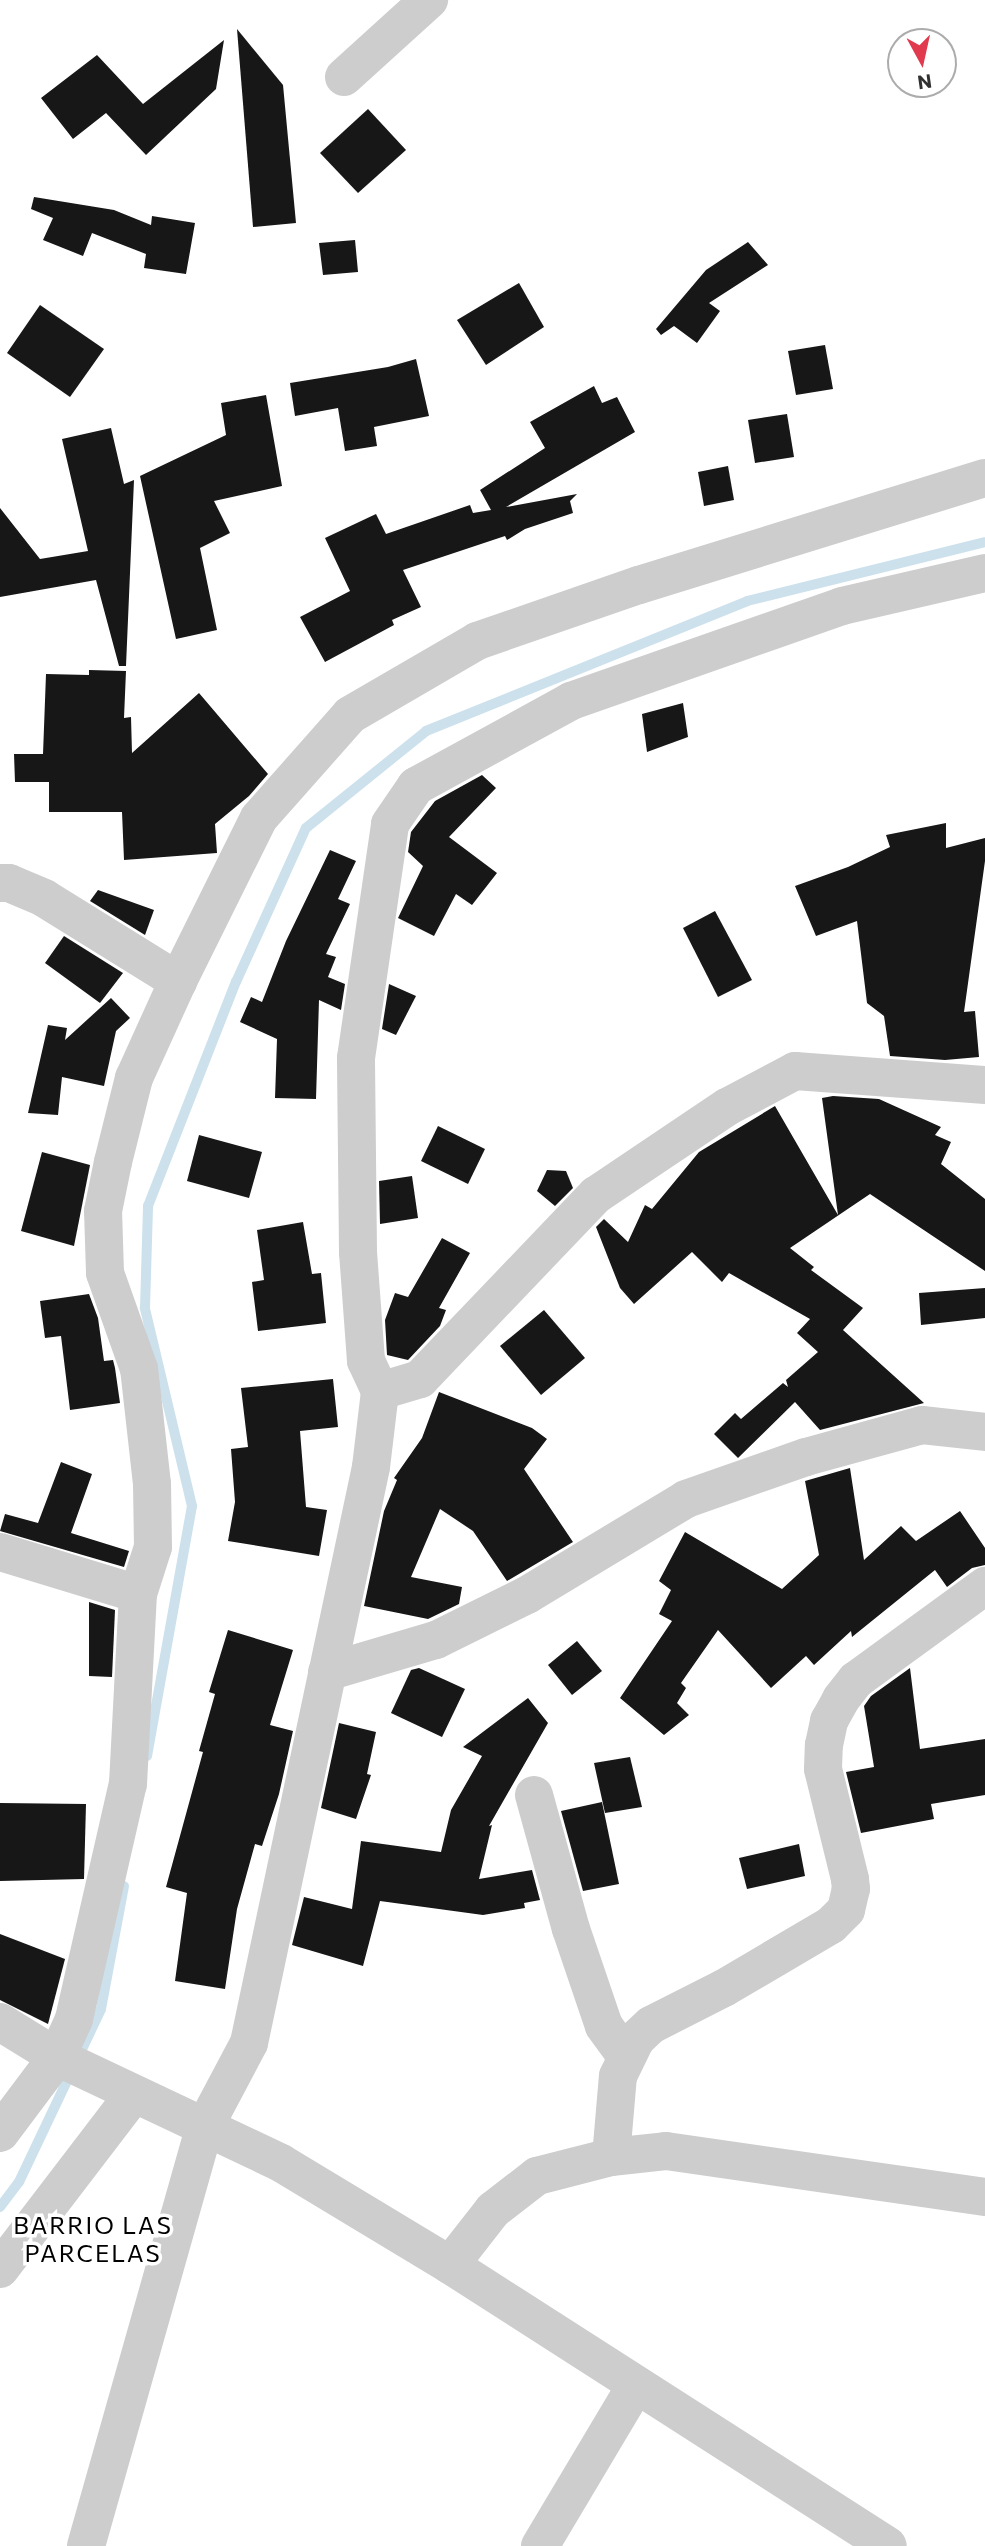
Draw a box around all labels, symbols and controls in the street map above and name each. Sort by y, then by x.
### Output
north arrow [887,28,957,98]
text: N [916,70,933,95]
district label: BARRIO LAS PARCELAS [15,2211,171,2267]

